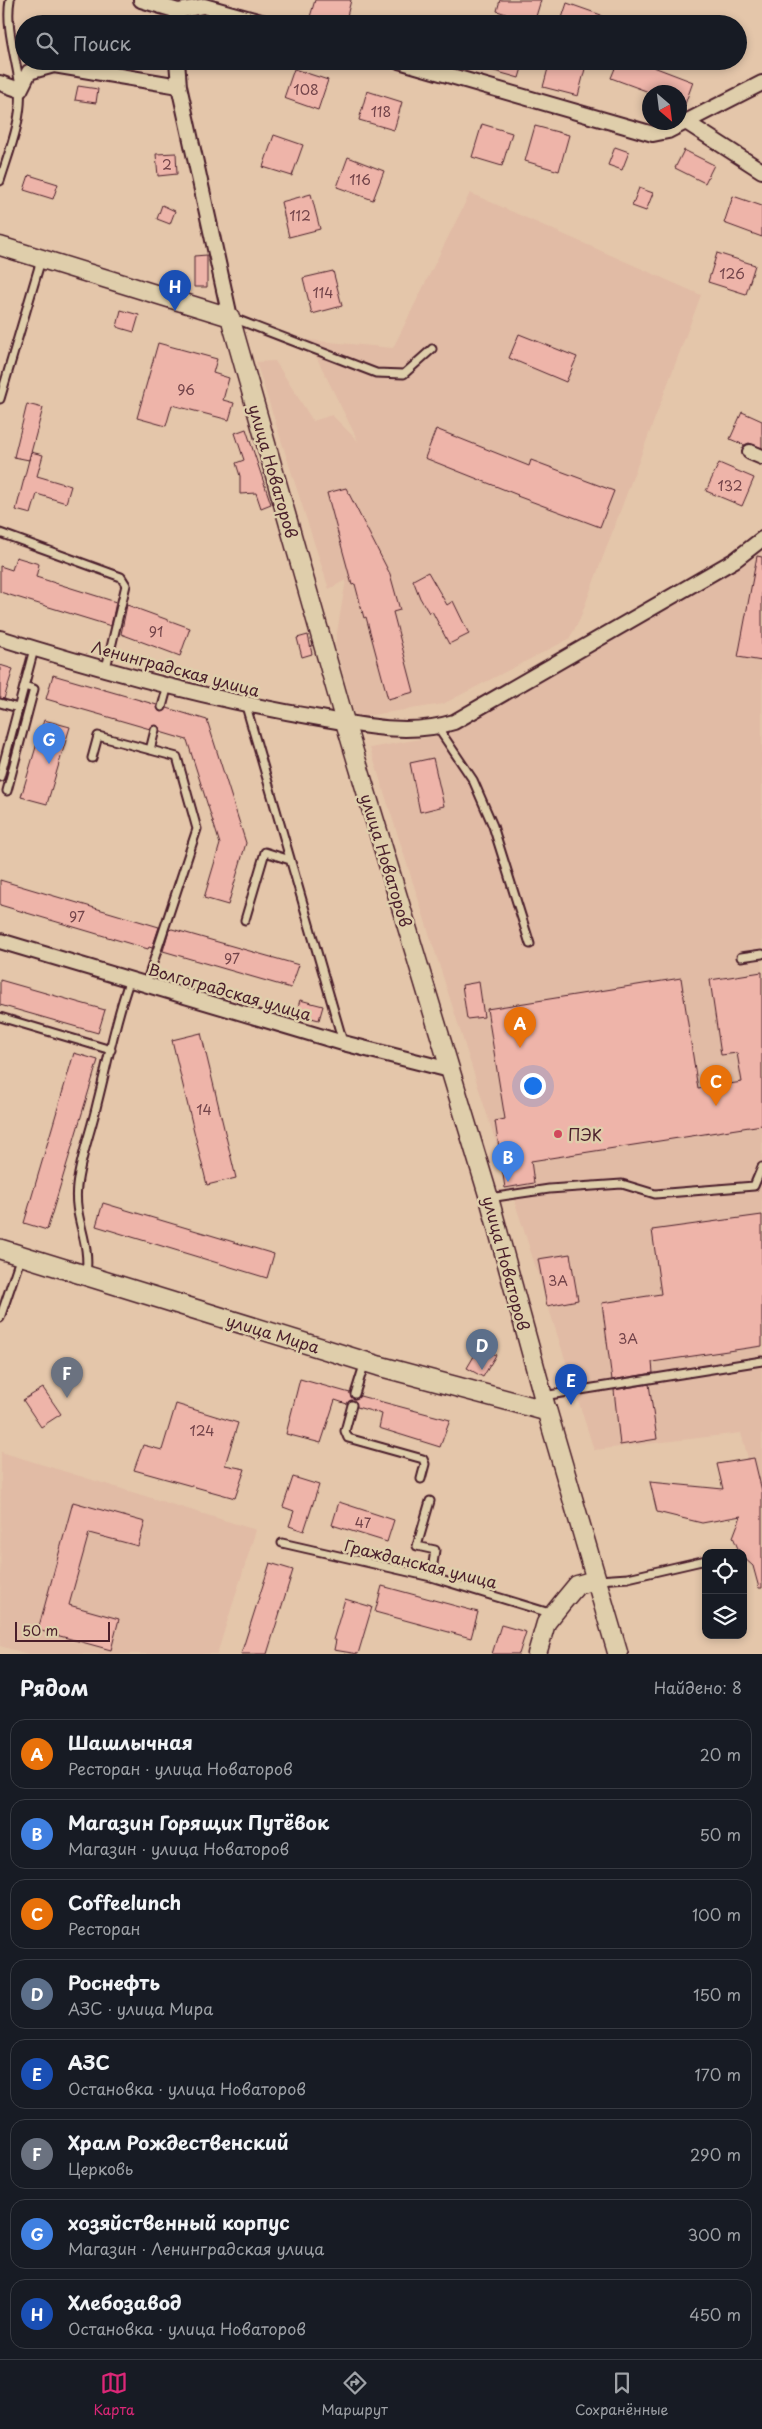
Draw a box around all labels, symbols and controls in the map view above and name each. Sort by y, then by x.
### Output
search box [15,15,747,70]
icon: search [33,29,61,57]
text: Поиск [73,29,131,57]
house number: 108 [293,79,319,100]
north arrow [642,85,687,130]
house number: 118 [371,101,391,122]
house number: 2 [162,154,172,175]
house number: 116 [349,169,371,190]
house number: 112 [289,205,311,226]
house number: 126 [719,263,745,284]
pin: H [159,270,191,311]
house number: 114 [313,282,334,303]
house number: 96 [177,379,195,400]
street label: улица Новаторов [243,401,305,541]
house number: 132 [717,475,743,496]
house number: 91 [149,621,163,642]
street label: Ленинградская улица [89,634,263,702]
pin: G [33,723,65,764]
street label: улица Новаторов [355,790,419,930]
house number: 97 [69,906,85,927]
house number: 97 [224,948,240,969]
street label: Волгоградская улица [146,956,314,1026]
pin: A [504,1007,536,1048]
pin: C [700,1065,732,1106]
your location [520,1073,546,1099]
house number: 14 [196,1099,212,1120]
place label: ПЭК [568,1122,602,1146]
marker: ПЭК [552,1128,564,1140]
pin: B [492,1141,524,1182]
street label: улица Новаторов [478,1193,536,1333]
house number: 3А [548,1270,568,1291]
street label: улица Мира [223,1307,323,1359]
house number: 3А [618,1328,638,1349]
pin: D [466,1329,498,1370]
pin: F [51,1357,83,1398]
pin: E [555,1364,587,1405]
house number: 124 [189,1420,215,1441]
house number: 47 [355,1512,372,1533]
street label: Гражданская улица [342,1532,500,1594]
map controls [702,1549,747,1639]
button: locate [702,1549,747,1594]
button: layers [702,1594,747,1639]
scale bar [15,1619,110,1642]
text: 50 m [22,1620,58,1641]
text: Рядом [20,1671,88,1703]
text: Найдено: 8 [654,1675,742,1699]
text: Шашлычная [68,1728,193,1756]
text: A [31,1742,43,1766]
text: 20 m [700,1742,741,1766]
text: Ресторан · улица Новаторов [68,1756,293,1780]
text: Магазин Горящих Путёвок [68,1808,329,1836]
text: B [32,1822,42,1846]
text: 50 m [700,1822,741,1846]
text: Магазин · улица Новаторов [68,1836,289,1860]
text: Coffeelunch [68,1888,181,1916]
text: C [31,1902,43,1926]
text: 100 m [692,1902,741,1926]
text: Ресторан [68,1916,141,1940]
text: Роснефть [68,1968,160,1996]
text: D [31,1982,43,2006]
text: 150 m [693,1982,741,2006]
text: АЗС · улица Мира [68,1996,213,2020]
text: АЗС [68,2048,110,2076]
text: E [32,2062,42,2086]
text: 170 m [695,2062,741,2086]
text: Остановка · улица Новаторов [68,2076,306,2100]
text: Храм Рождественский [68,2128,289,2156]
text: F [32,2142,42,2166]
text: 290 m [690,2142,741,2166]
text: Церковь [68,2156,133,2180]
text: хозяйственный корпус [68,2208,290,2236]
text: G [30,2222,44,2246]
text: 300 m [687,2222,741,2246]
text: Магазин · Ленинградская улица [68,2236,324,2260]
text: Хлебозавод [68,2288,181,2316]
text: H [31,2302,43,2326]
text: 450 m [689,2302,741,2326]
text: Остановка · улица Новаторов [68,2316,306,2340]
tab: Карта [94,2369,135,2420]
tab: Маршрут [322,2369,388,2420]
tab: Сохранённые [575,2369,668,2420]

